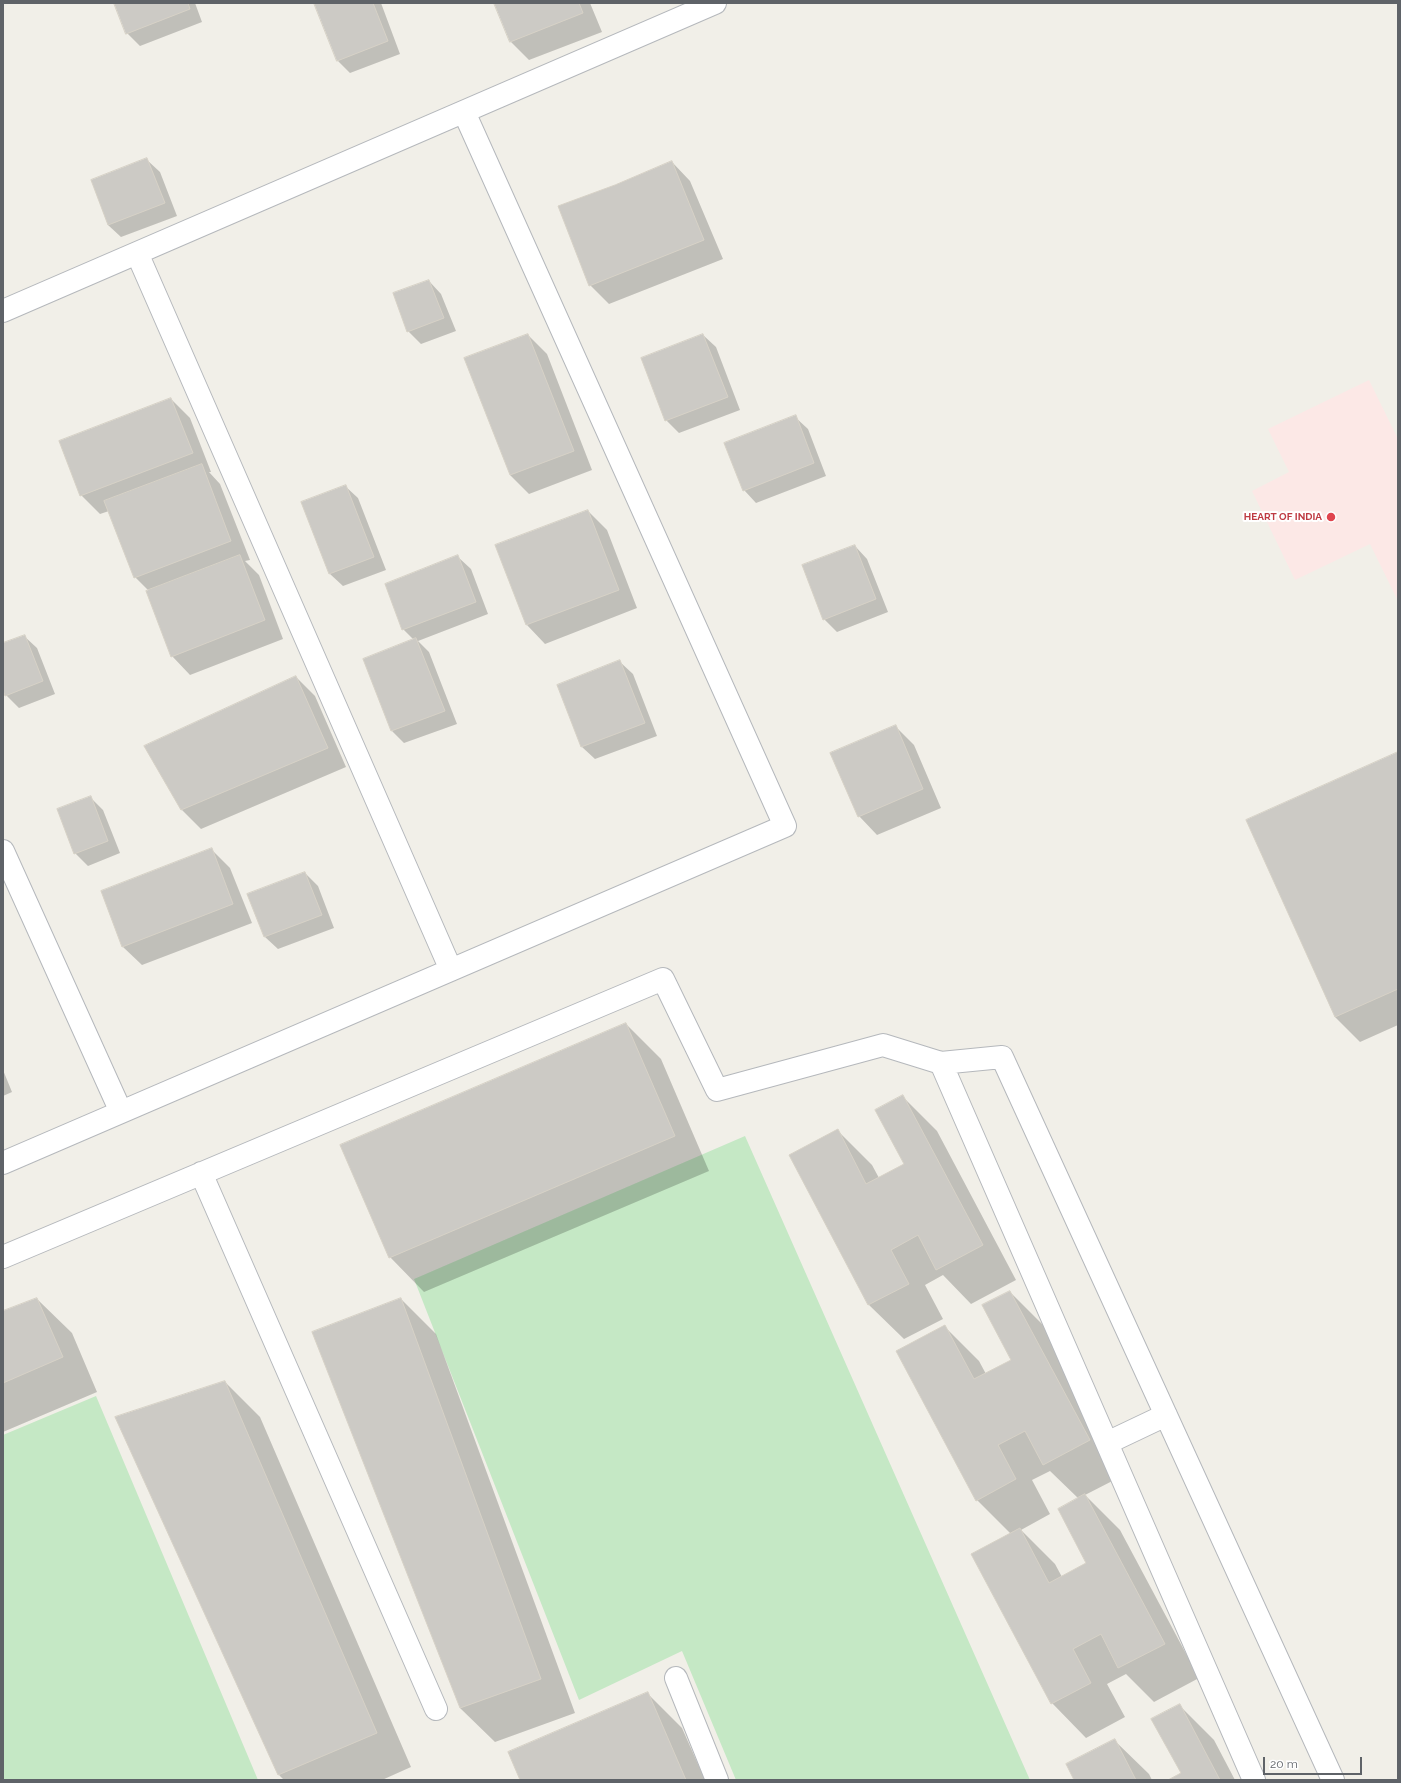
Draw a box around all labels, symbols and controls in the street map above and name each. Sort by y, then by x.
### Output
place label: HEART OF INDIA [1244,511,1322,523]
marker: HEART OF INDIA [1325,511,1337,523]
scale bar [1265,1749,1364,1775]
text: 20 m [1270,1757,1298,1771]

